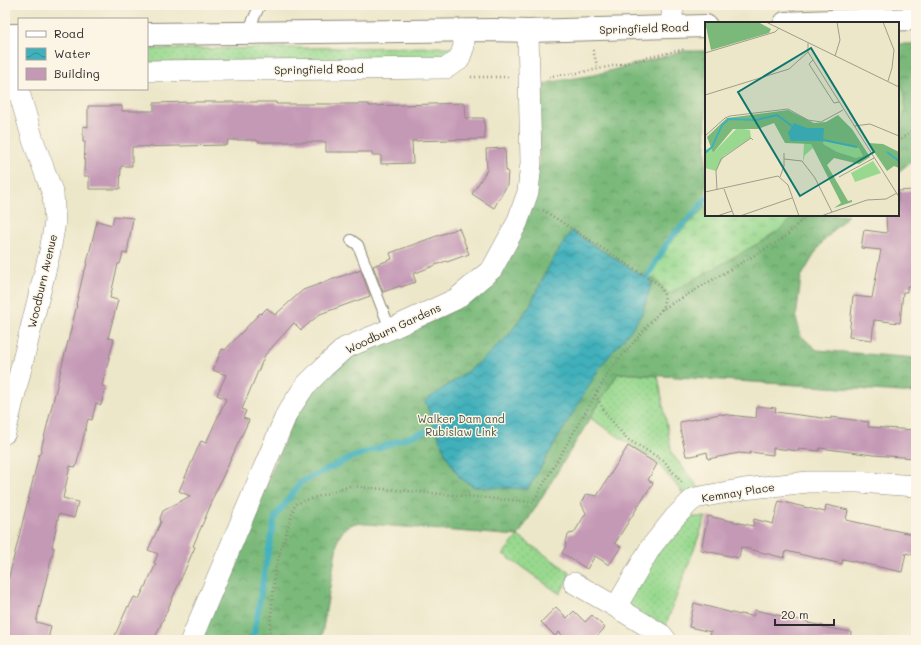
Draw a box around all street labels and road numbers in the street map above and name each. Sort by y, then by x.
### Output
street label: Springfield Road [599,19,689,37]
street label: Springfield Road [274,61,364,77]
street label: Woodburn Avenue [24,232,60,329]
street label: Woodburn Gardens [343,299,443,357]
street label: Kemnay Place [700,479,776,505]

